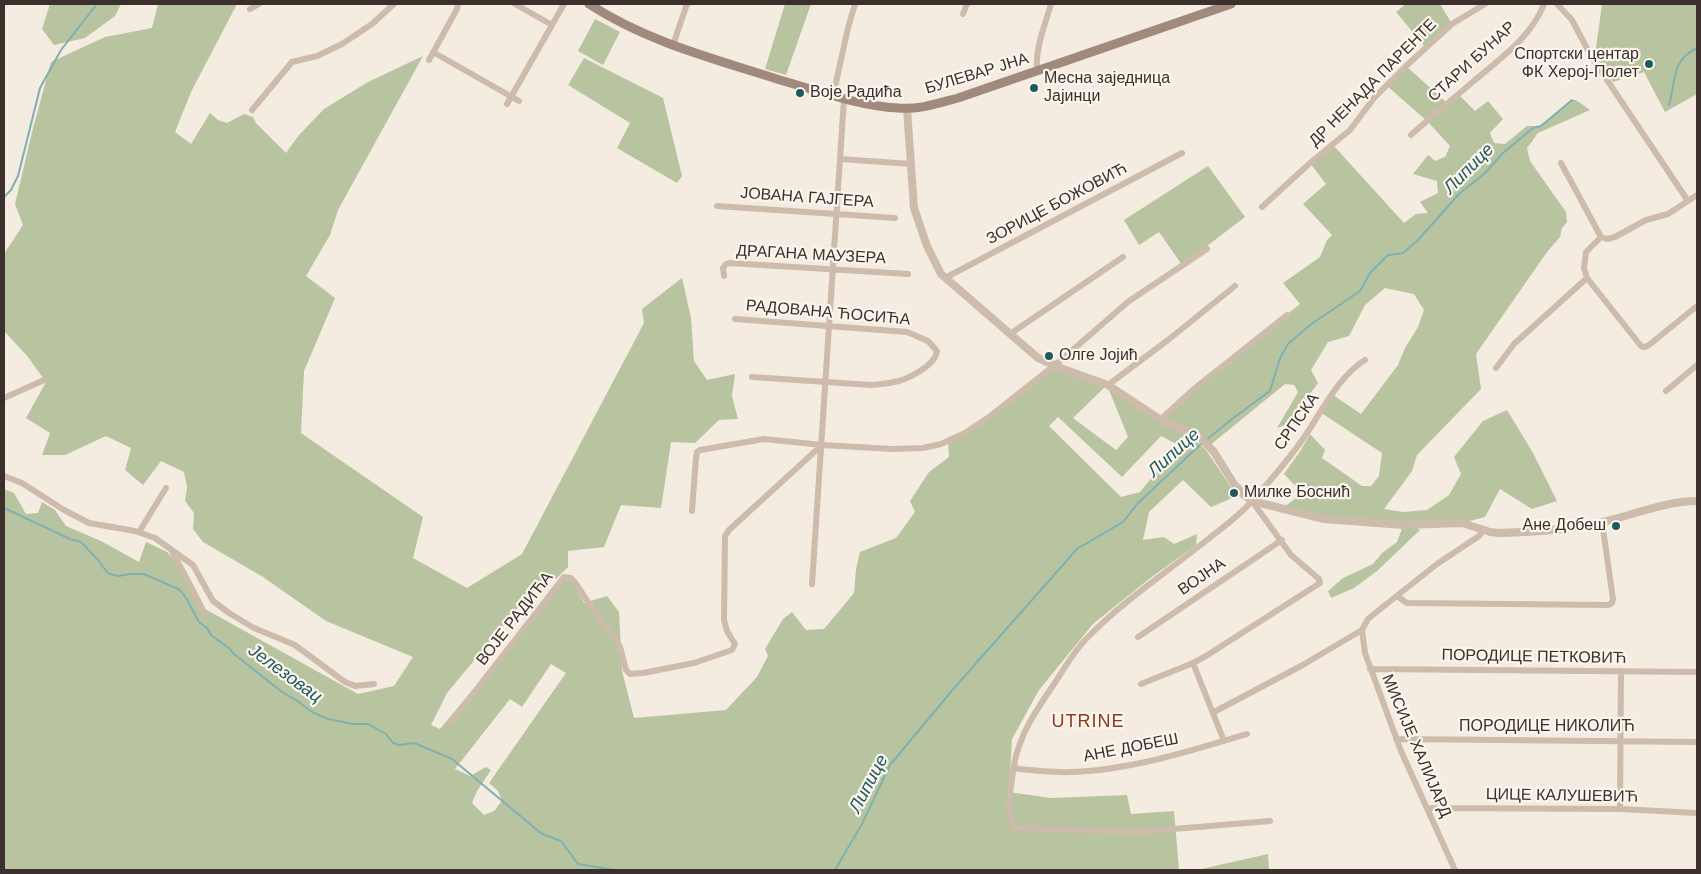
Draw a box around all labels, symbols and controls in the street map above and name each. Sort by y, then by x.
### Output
street label: ДР НЕНАДА ПАРЕНТЕ [1305,15,1441,151]
street label: СТАРИ БУНАР [1424,18,1520,106]
place label: Спортски центар ФК Херој-Полет [1514,45,1639,83]
street label: БУЛЕВАР ЈНА [923,49,1031,99]
marker: Спортски центар ФК Херој-Полет [1643,58,1655,70]
place label: Месна заједница Јајинци [1044,69,1170,107]
marker: Месна заједница Јајинци [1028,82,1040,94]
place label: Воје Радића [810,83,902,103]
marker: Воје Радића [794,87,806,99]
water label: Липице [1439,139,1499,199]
street label: ЗОРИЦЕ БОЖОВИЋ [984,159,1130,249]
street label: ЈОВАНА ГАЈГЕРА [740,184,874,212]
street label: ДРАГАНА МАУЗЕРА [736,241,886,269]
street label: РАДОВАНА ЋОСИЋА [745,296,911,330]
place label: Олге Јојић [1059,346,1138,366]
marker: Олге Јојић [1043,350,1055,362]
street label: СРПСКА [1270,390,1324,454]
water label: Липице [1144,424,1204,482]
place label: Милке Боснић [1244,483,1350,503]
marker: Милке Боснић [1228,487,1240,499]
place label: Ане Добеш [1523,516,1606,536]
marker: Ане Добеш [1610,520,1622,532]
street label: ВОЈНА [1175,554,1229,600]
street label: ВОЈЕ РАДИЋА [473,568,557,670]
water label: Јелезовац [244,640,326,708]
street label: ПОРОДИЦЕ ПЕТКОВИЋ [1441,646,1627,668]
street label: МИСИЈЕ ХАЛИЈАРД [1377,671,1455,821]
district label: UTRINE [1051,711,1125,733]
street label: ПОРОДИЦЕ НИКОЛИЋ [1459,717,1635,737]
street label: АНЕ ДОБЕШ [1082,729,1180,767]
water label: Липице [845,751,893,817]
street label: ЦИЦЕ КАЛУШЕВИЋ [1486,785,1638,807]

